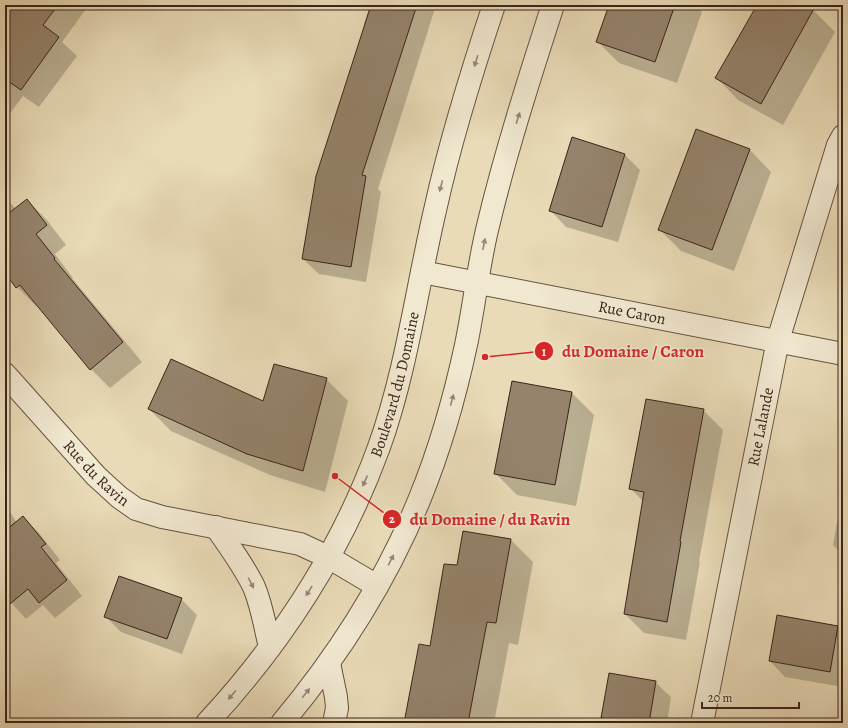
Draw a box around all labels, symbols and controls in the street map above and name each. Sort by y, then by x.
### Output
one-way arrow [473,55,479,67]
one-way arrow [515,112,521,124]
one-way arrow [437,180,443,192]
one-way arrow [482,238,488,250]
street label: Rue Caron [596,296,668,330]
street label: Boulevard du Domaine [365,310,425,461]
callout: du Domaine / Caron [534,337,712,366]
text: du Domaine / Caron [562,340,704,363]
text: 1 [542,344,547,360]
street label: Rue Lalande [742,385,779,468]
one-way arrow [449,394,455,406]
street label: Rue du Ravin [58,435,134,512]
one-way arrow [362,476,368,487]
callout: du Domaine / du Ravin [382,504,578,533]
text: du Domaine / du Ravin [410,508,571,531]
text: 2 [389,511,395,527]
one-way arrow [387,554,394,565]
one-way arrow [248,577,254,588]
one-way arrow [305,585,312,597]
scale bar [702,684,799,710]
one-way arrow [302,687,311,698]
one-way arrow [227,690,236,701]
text: 20 m [708,690,732,706]

